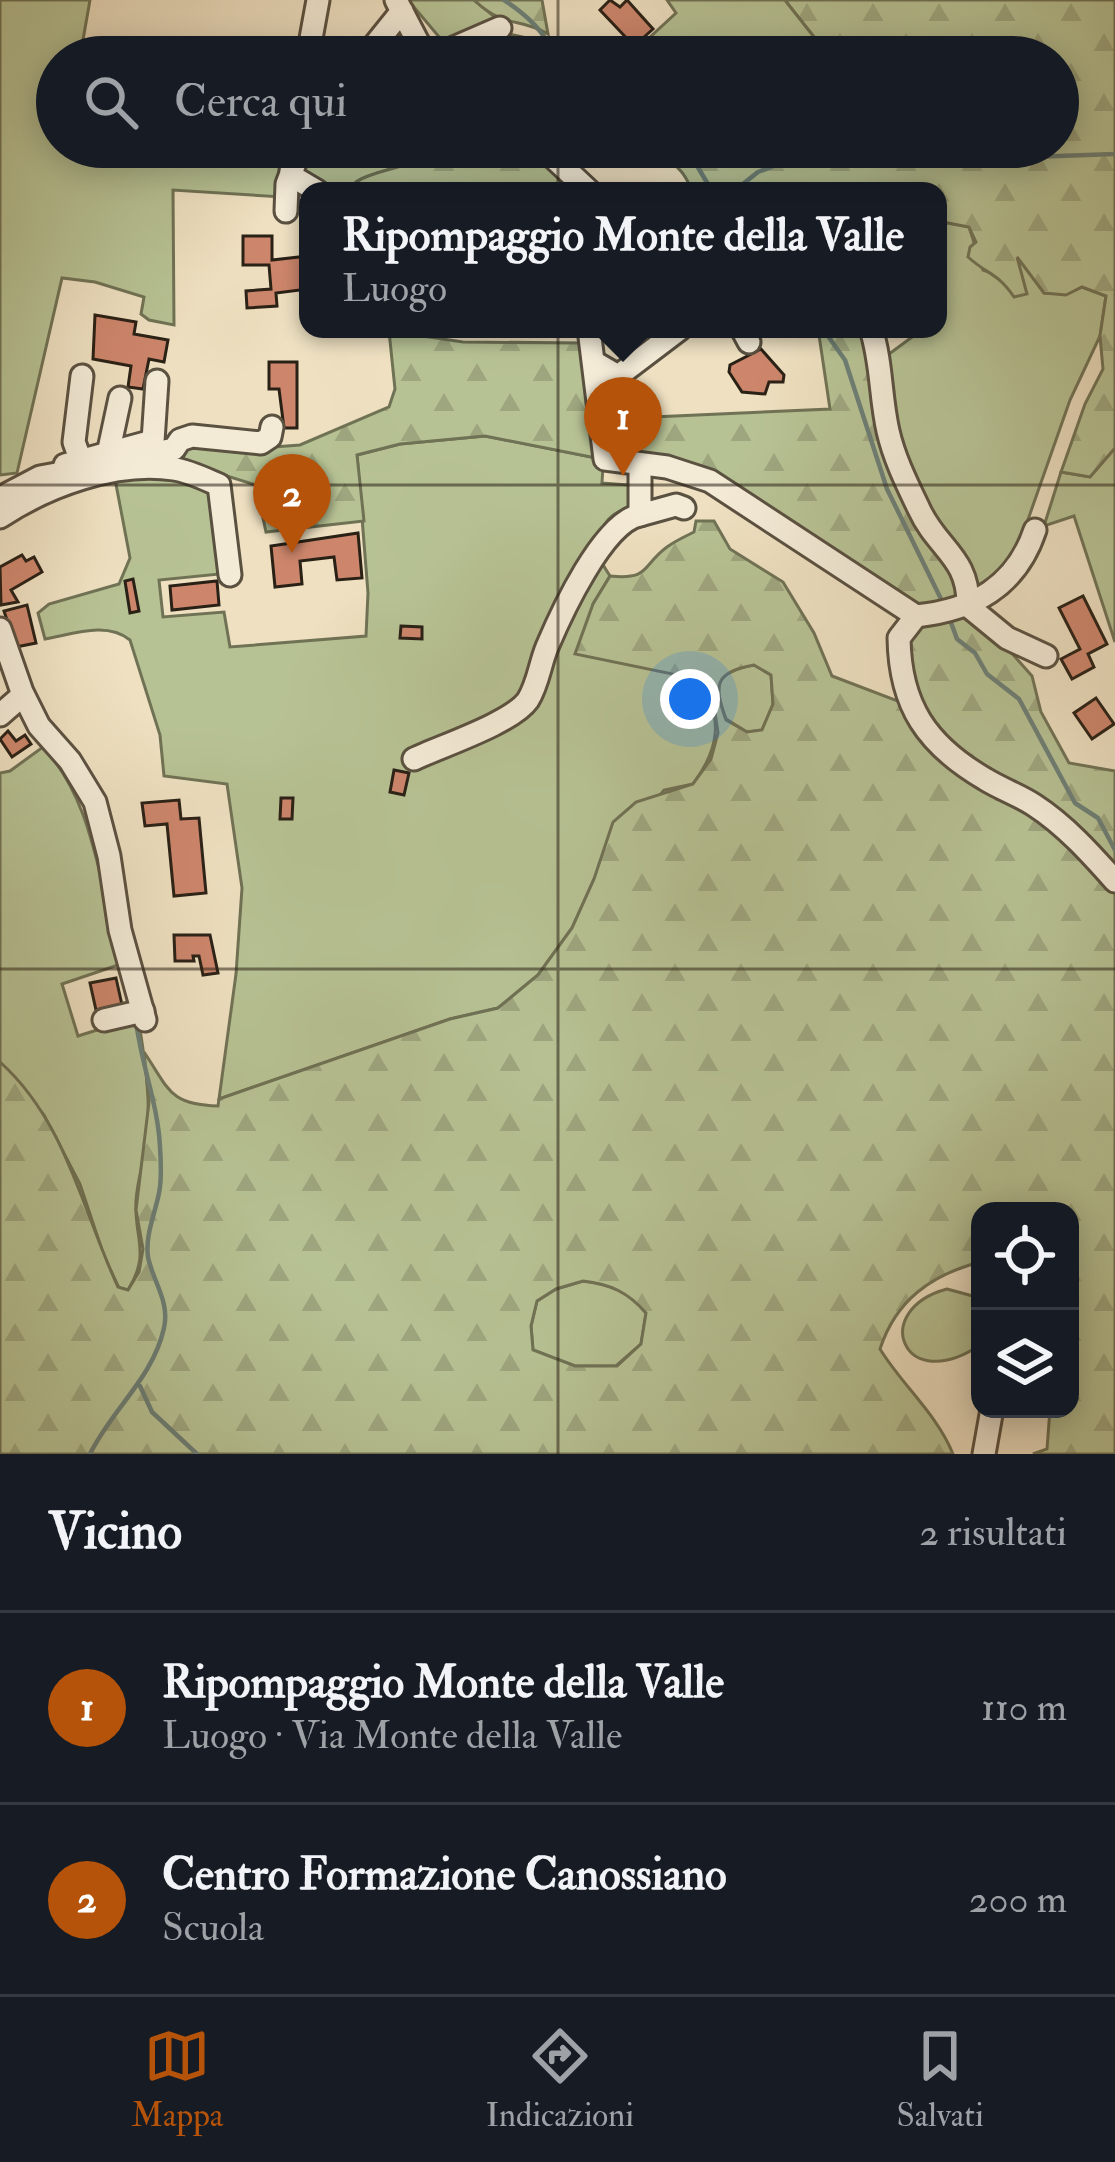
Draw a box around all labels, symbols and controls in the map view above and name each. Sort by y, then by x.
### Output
search box [36,36,1079,168]
icon: search [78,69,144,135]
text: Cerca qui [174,74,347,130]
popup [299,182,947,338]
text: Ripompaggio Monte della Valle [342,208,904,264]
text: Luogo [342,264,447,313]
pin: 1 [584,377,662,476]
pin: 2 [253,454,331,553]
your location [660,669,720,729]
map controls [971,1202,1079,1418]
button: locate [971,1202,1079,1310]
button: layers [971,1310,1079,1418]
text: Vicino [48,1500,182,1564]
text: 2 risultati [919,1508,1067,1557]
text: Ripompaggio Monte della Valle [162,1655,724,1711]
text: 1 [80,1683,94,1732]
text: 110 m [981,1683,1067,1732]
text: Luogo · Via Monte della Valle [162,1711,622,1760]
text: Centro Formazione Canossiano [162,1847,727,1903]
text: 2 [77,1875,97,1924]
text: 200 m [969,1875,1067,1924]
text: Scuola [162,1903,264,1952]
tab: Mappa [131,2023,223,2136]
tab: Indicazioni [486,2023,634,2136]
tab: Salvati [896,2023,984,2136]

